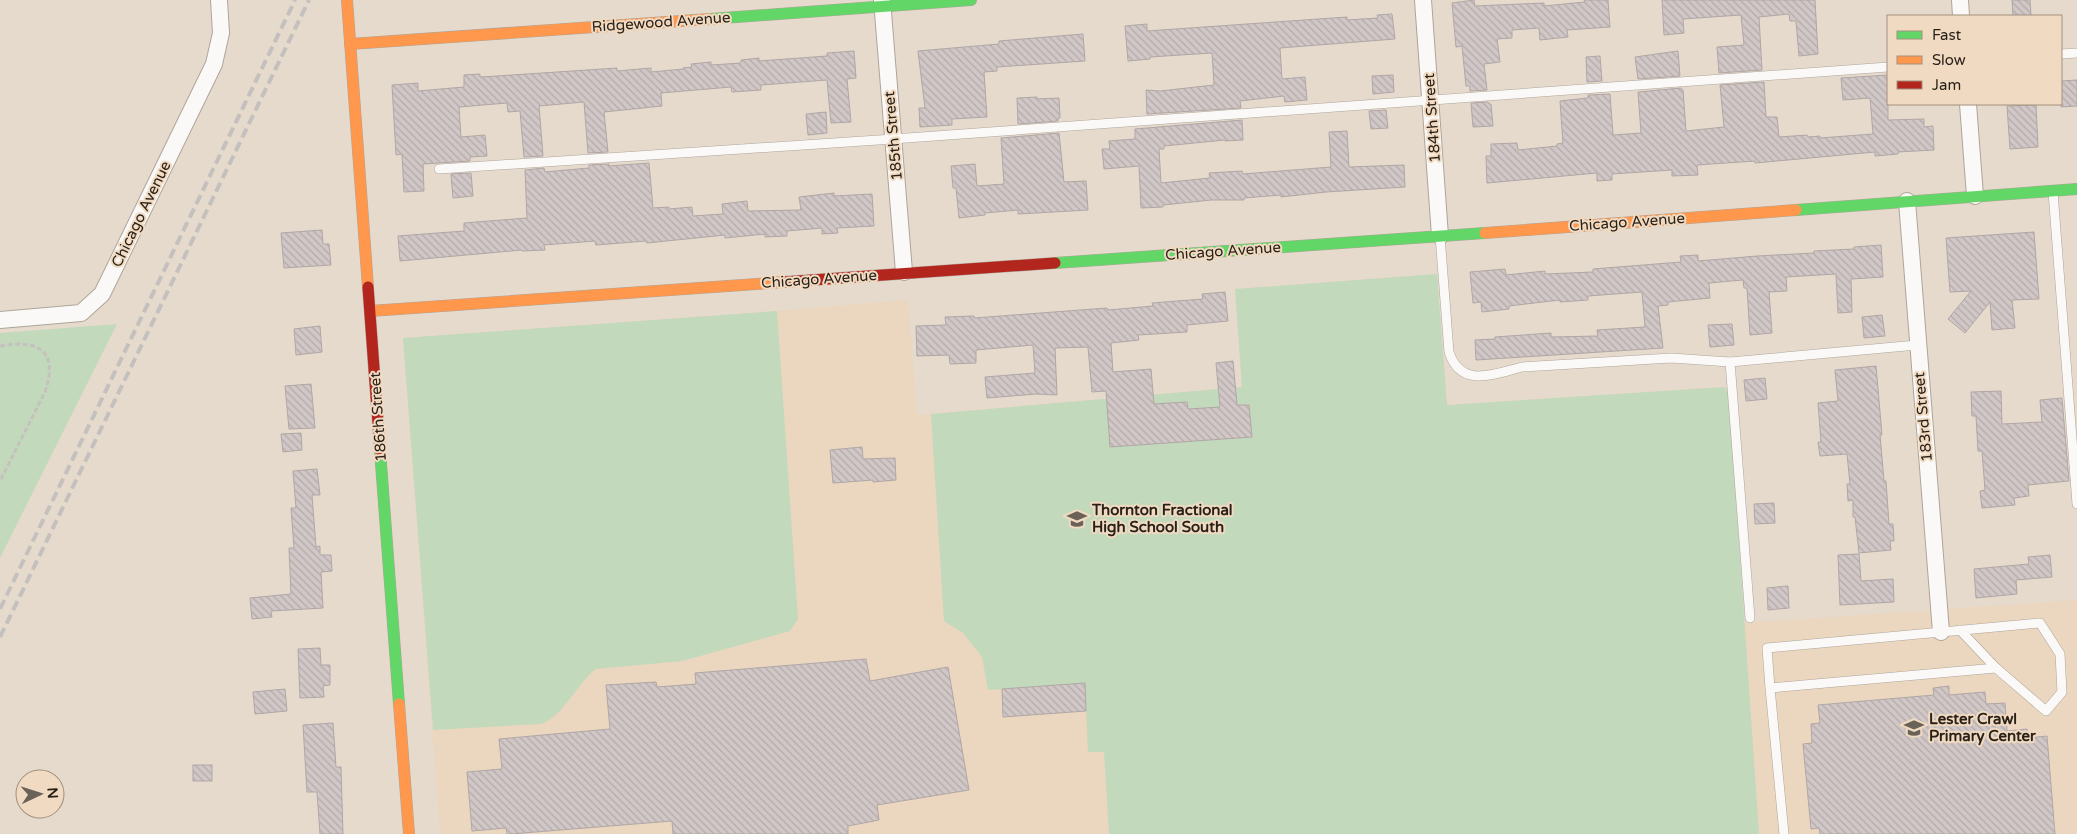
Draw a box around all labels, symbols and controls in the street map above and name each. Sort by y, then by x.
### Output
street label: Ridgewood Avenue [591,8,731,36]
legend [1887,15,2062,105]
text: Fast [1932,26,1962,44]
text: Slow [1932,51,1966,69]
street label: 184th Street [1420,72,1444,163]
text: Jam [1932,76,1961,94]
street label: 185th Street [880,90,906,182]
street label: Chicago Avenue [108,158,174,270]
street label: Chicago Avenue [1569,209,1685,235]
street label: Chicago Avenue [1165,238,1281,264]
street label: Chicago Avenue [761,266,877,292]
street label: 186th Street [366,371,390,462]
street label: 183rd Street [1910,371,1936,463]
place label: Thornton Fractional High School South [1091,501,1233,537]
school or university icon: Thornton Fractional High School South [1066,508,1088,530]
place label: Lester Crawl Primary Center [1929,710,2036,746]
school or university icon: Lester Crawl Primary Center [1903,717,1925,739]
north arrow [15,769,65,819]
text: N [44,787,61,799]

